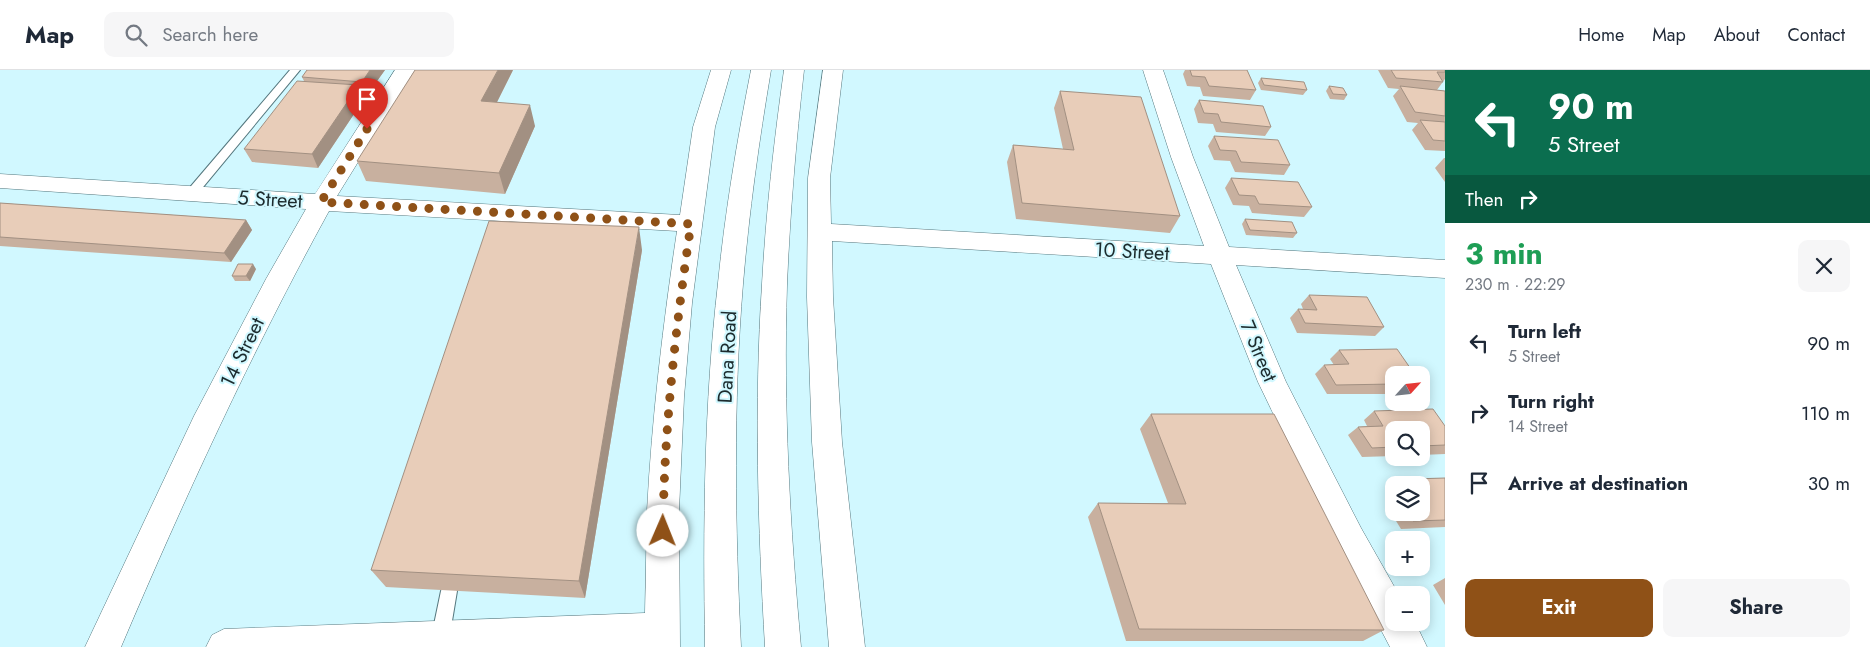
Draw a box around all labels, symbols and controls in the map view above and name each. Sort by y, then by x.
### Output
search box [104,12,454,57]
text: Map [25,17,74,52]
icon: search [122,21,150,49]
text: Search here [162,21,258,48]
text: Home [1578,22,1624,48]
text: Map [1652,22,1686,48]
text: About [1714,22,1759,48]
text: Contact [1787,22,1845,48]
pin [346,78,388,129]
text: 90 m [1548,82,1634,132]
icon: arrive [353,85,381,113]
icon: left [1465,90,1530,155]
text: 5 Street [1548,128,1620,160]
street label: 5 Street [237,183,303,216]
icon: right [1514,185,1542,213]
text: Then [1465,186,1504,213]
text: 3 min [1465,232,1543,275]
street label: 10 Street [1094,235,1170,268]
button: close [1798,240,1850,292]
text: 230 m · 22:29 [1465,273,1565,296]
street label: Dana Road [711,310,744,404]
street label: 14 Street [213,312,272,392]
street label: 7 Street [1233,316,1285,387]
text: Turn left [1508,318,1581,345]
icon: left [1465,329,1493,357]
text: 90 m [1807,330,1850,357]
text: 5 Street [1508,345,1560,368]
north arrow [1385,366,1430,411]
map controls [1385,366,1430,631]
text: Turn right [1508,388,1594,415]
icon: right [1465,399,1493,427]
text: 110 m [1801,400,1850,427]
text: 14 Street [1508,415,1568,438]
button: search [1385,421,1430,466]
icon: arrive [1465,469,1493,497]
text: Arrive at destination [1508,470,1688,497]
text: 30 m [1808,470,1850,497]
button: layers [1385,476,1430,521]
position arrow [636,504,688,556]
button: + [1385,531,1430,576]
button: Exit [1465,579,1653,637]
button: Share [1663,579,1850,637]
button: − [1385,586,1430,631]

